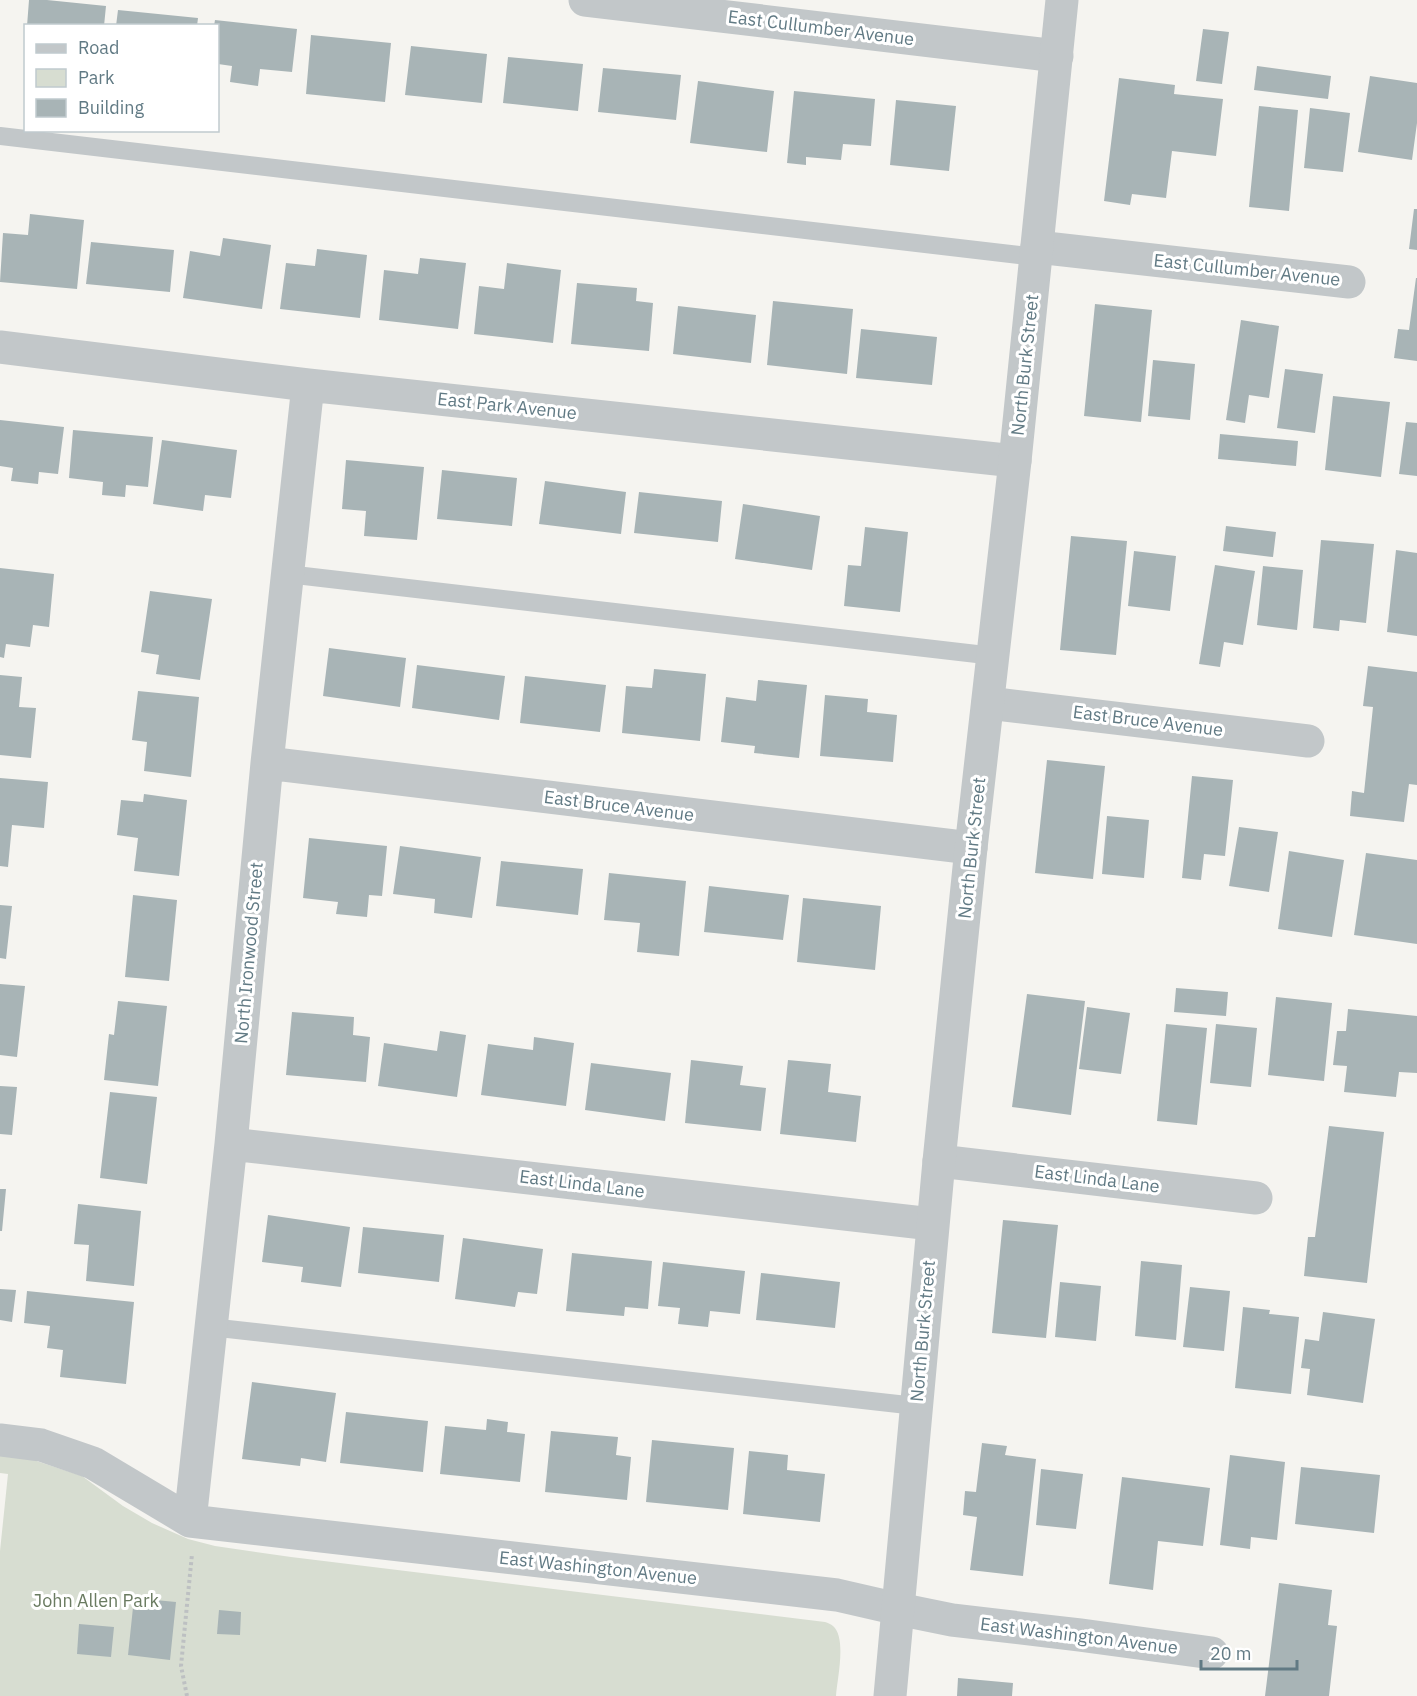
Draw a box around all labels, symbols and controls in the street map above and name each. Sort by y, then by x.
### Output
street label: East Cullumber Avenue [727,5,916,50]
legend [24,24,219,132]
text: Road [78,36,119,59]
text: Park [78,66,115,89]
text: Building [78,96,145,119]
street label: East Cullumber Avenue [1153,248,1342,291]
street label: North Burk Street [1006,293,1043,437]
street label: East Park Avenue [436,387,578,424]
street label: East Bruce Avenue [1072,700,1225,741]
street label: North Burk Street [953,776,990,920]
street label: East Bruce Avenue [543,785,696,826]
street label: North Ironwood Street [229,861,268,1045]
street label: East Linda Lane [1033,1159,1161,1198]
street label: East Linda Lane [518,1164,646,1203]
street label: North Burk Street [905,1259,940,1403]
street label: East Washington Avenue [498,1546,698,1589]
park label: John Allen Park [33,1589,160,1612]
street label: East Washington Avenue [979,1612,1179,1659]
scale bar [1201,1633,1297,1671]
text: 20 m [1210,1642,1252,1665]

